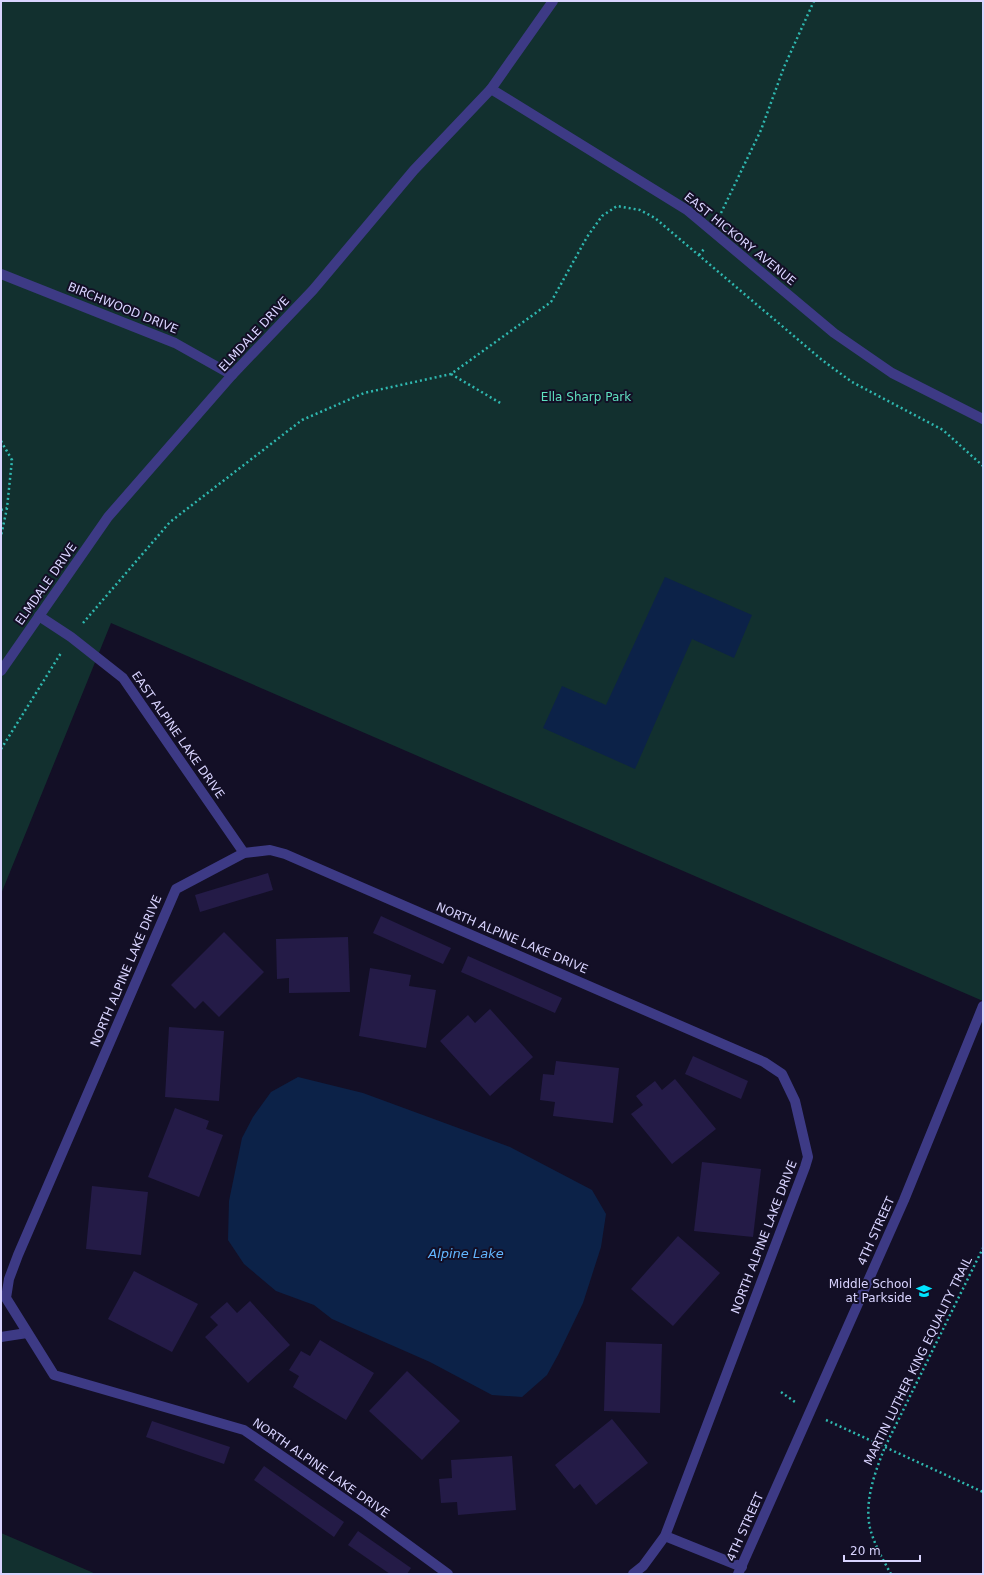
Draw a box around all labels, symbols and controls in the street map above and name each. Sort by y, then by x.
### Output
street label: EAST HICKORY AVENUE [681,190,799,288]
street label: BIRCHWOOD DRIVE [66,279,180,337]
street label: ELMDALE DRIVE [216,294,292,374]
park label: Ella Sharp Park [541,390,631,404]
street label: ELMDALE DRIVE [12,540,80,628]
street label: EAST ALPINE LAKE DRIVE [129,669,227,801]
street label: NORTH ALPINE LAKE DRIVE [88,893,164,1049]
street label: NORTH ALPINE LAKE DRIVE [434,900,590,976]
street label: NORTH ALPINE LAKE DRIVE [728,1158,800,1316]
street label: 4TH STREET [855,1194,898,1267]
water label: Alpine Lake [427,1246,504,1261]
street label: MARTIN LUTHER KING EQUALITY TRAIL [861,1254,975,1468]
place label: Middle School at Parkside [829,1277,912,1305]
school or university icon: Middle School at Parkside [915,1282,933,1300]
street label: NORTH ALPINE LAKE DRIVE [250,1415,392,1521]
street label: 4TH STREET [724,1490,767,1563]
scale bar [844,1537,920,1563]
text: 20 m [850,1544,881,1558]

